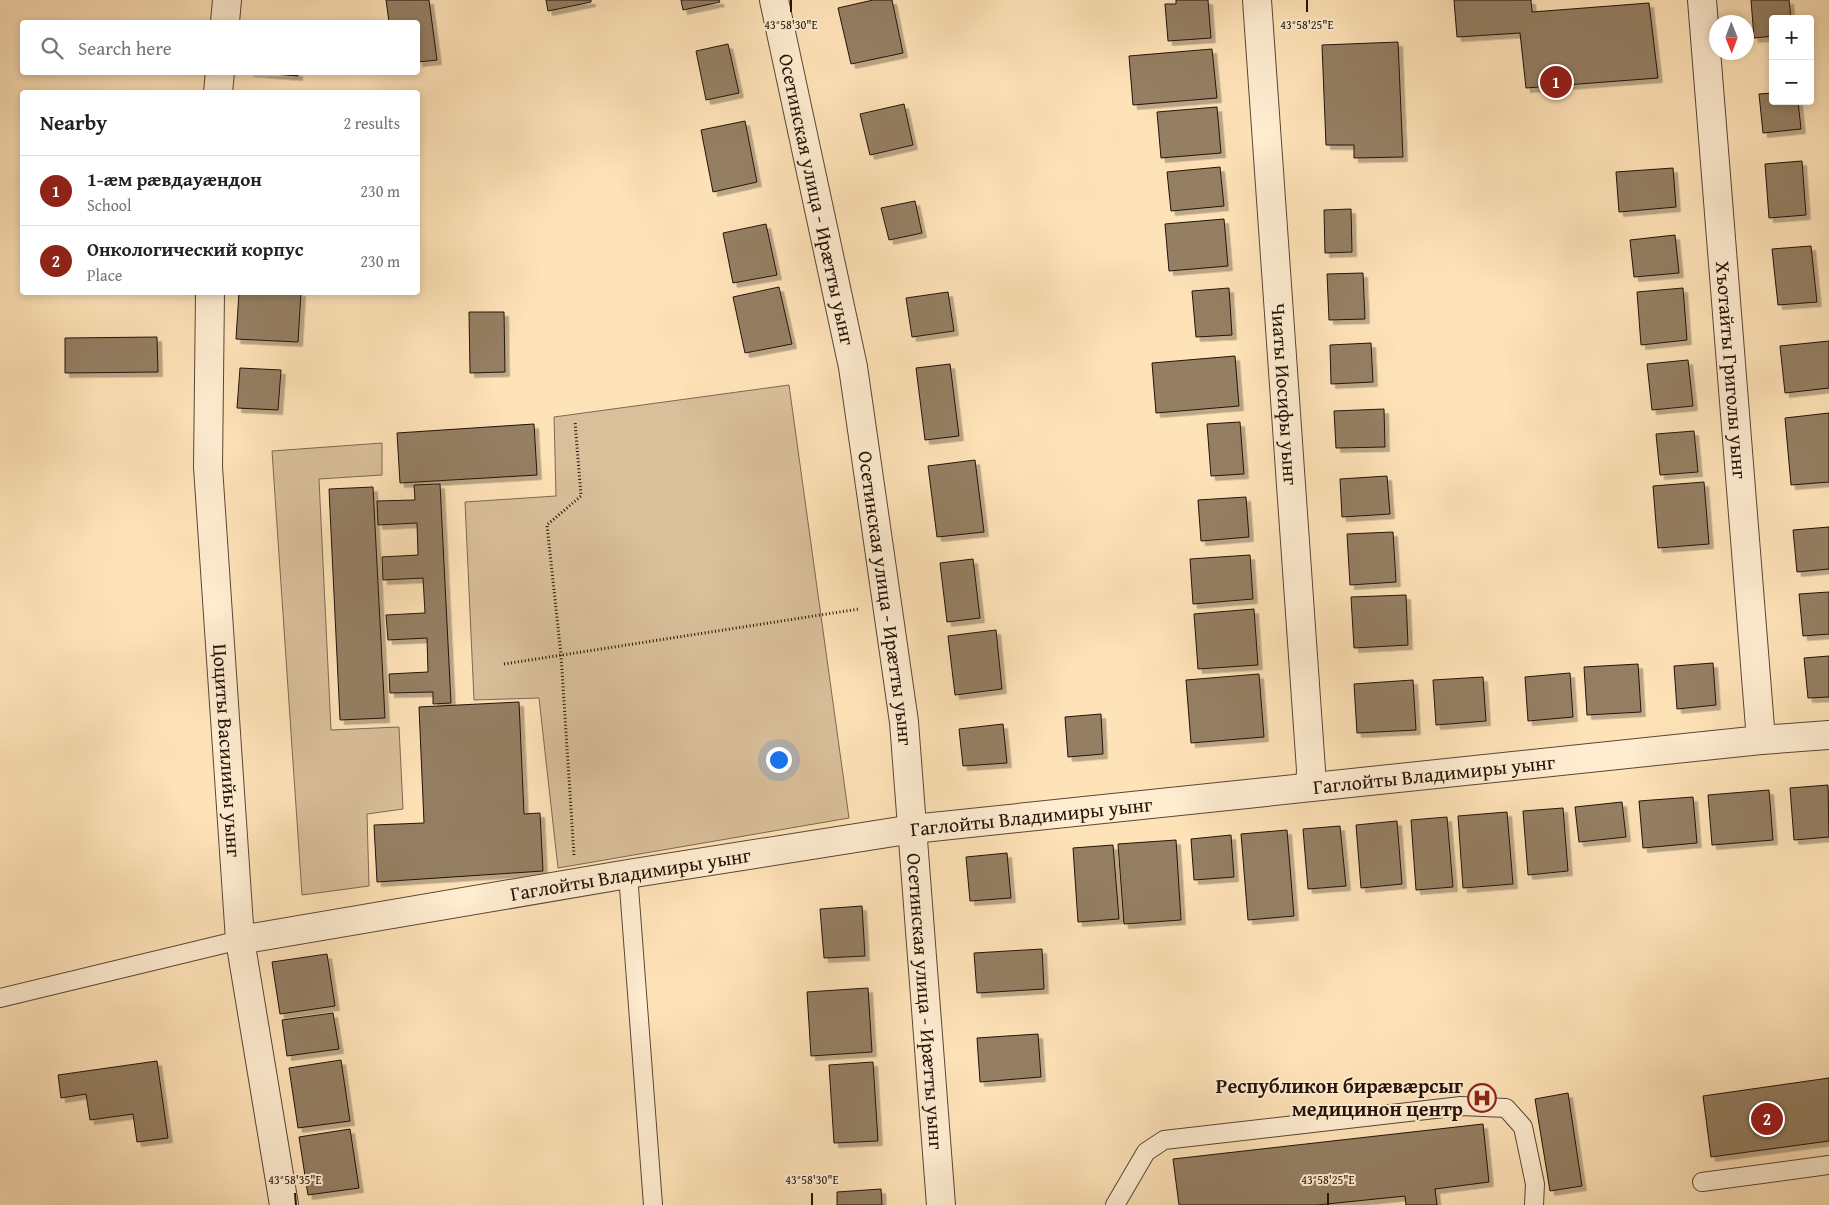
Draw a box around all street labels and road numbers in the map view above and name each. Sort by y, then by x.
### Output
street label: Осетинская улица - Ирæтты уынг [772,51,863,348]
street label: Хъотайты Григолы уынг [1709,260,1755,480]
street label: Чиаты Иосифы уынг [1264,302,1306,486]
street label: Осетинская улица - Ирæтты уынг [851,449,921,747]
street label: Цоциты Василийы уынг [206,643,249,858]
street label: Гаглойты Владимиры уынг [1311,747,1557,801]
street label: Гаглойты Владимиры уынг [909,789,1154,843]
street label: Гаглойты Владимиры уынг [508,840,753,908]
street label: Осетинская улица - Ирæтты уынг [900,852,952,1151]

